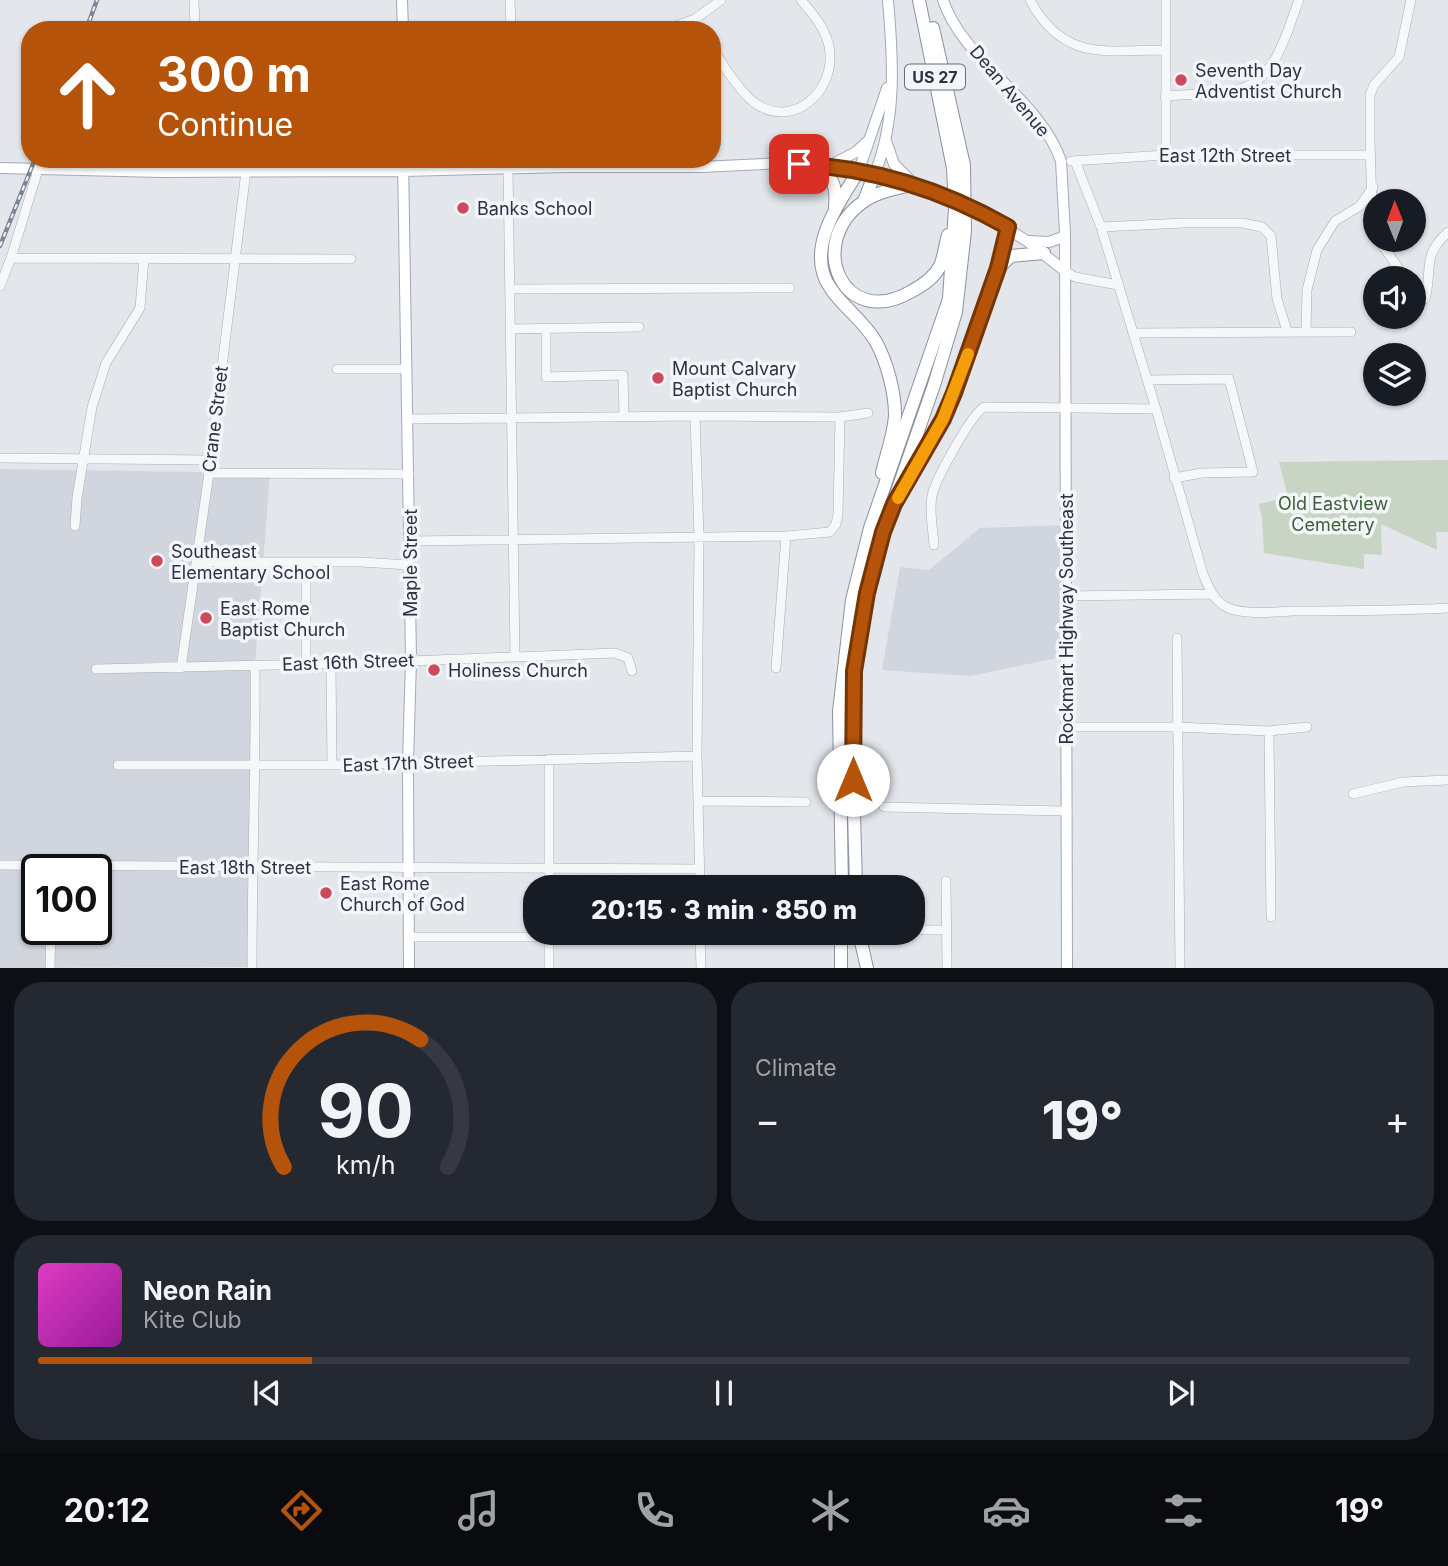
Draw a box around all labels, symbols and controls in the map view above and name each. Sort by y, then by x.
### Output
street label: Dean Avenue [966,41,1054,141]
text: 300 m [157,45,311,104]
icon: ahead [42,49,133,140]
place label: Seventh Day Adventist Church [1195,60,1342,102]
road number: US 27 [905,64,965,90]
marker: Seventh Day Adventist Church [1173,72,1189,88]
text: Continue [157,105,293,144]
pin [769,134,829,194]
icon: arrive [780,145,818,183]
street label: East 12th Street [1159,145,1291,166]
north arrow [1363,189,1426,252]
map controls [1363,189,1426,406]
place label: Banks School [477,198,592,219]
marker: Banks School [455,200,471,216]
button: sound [1363,266,1426,329]
button: layers [1363,343,1426,406]
place label: Mount Calvary Baptist Church [672,358,797,400]
street label: Crane Street [198,365,232,473]
marker: Mount Calvary Baptist Church [650,370,666,386]
street label: Rockmart Highway Southeast [1056,493,1077,745]
park label: Old Eastview Cemetery [1278,493,1388,535]
street label: Maple Street [400,509,421,617]
place label: Southeast Elementary School [171,541,330,583]
marker: Southeast Elementary School [149,553,165,569]
place label: East Rome Baptist Church [220,598,345,640]
marker: East Rome Baptist Church [198,610,214,626]
street label: East 16th Street [282,649,415,675]
place label: Holiness Church [448,660,588,681]
marker: Holiness Church [426,662,442,678]
position arrow [816,743,890,817]
street label: East 17th Street [342,750,474,776]
speed limit sign: 100 [21,854,112,945]
street label: East 18th Street [179,857,311,878]
place label: East Rome Church of God [340,873,465,915]
marker: East Rome Church of God [318,885,334,901]
text: 20:15 · 3 min · 850 m [591,894,857,925]
text: Climate [755,1054,837,1082]
text: 90 [317,1067,414,1156]
text: 19° [1042,1089,1123,1152]
text: − [755,1097,780,1143]
text: + [1385,1097,1410,1143]
text: km/h [336,1150,395,1180]
text: Neon Rain [143,1275,272,1306]
text: Kite Club [143,1306,242,1334]
icon: previous [248,1374,286,1412]
icon: pause [705,1374,743,1412]
icon: next [1162,1374,1200,1412]
icon: directions [277,1486,326,1535]
icon: music [454,1486,503,1535]
icon: phone [630,1486,679,1535]
icon: climate [806,1486,855,1535]
icon: car [982,1486,1031,1535]
icon: filters [1159,1486,1208,1535]
text: 20:12 [64,1491,150,1530]
text: 19° [1335,1491,1384,1530]

